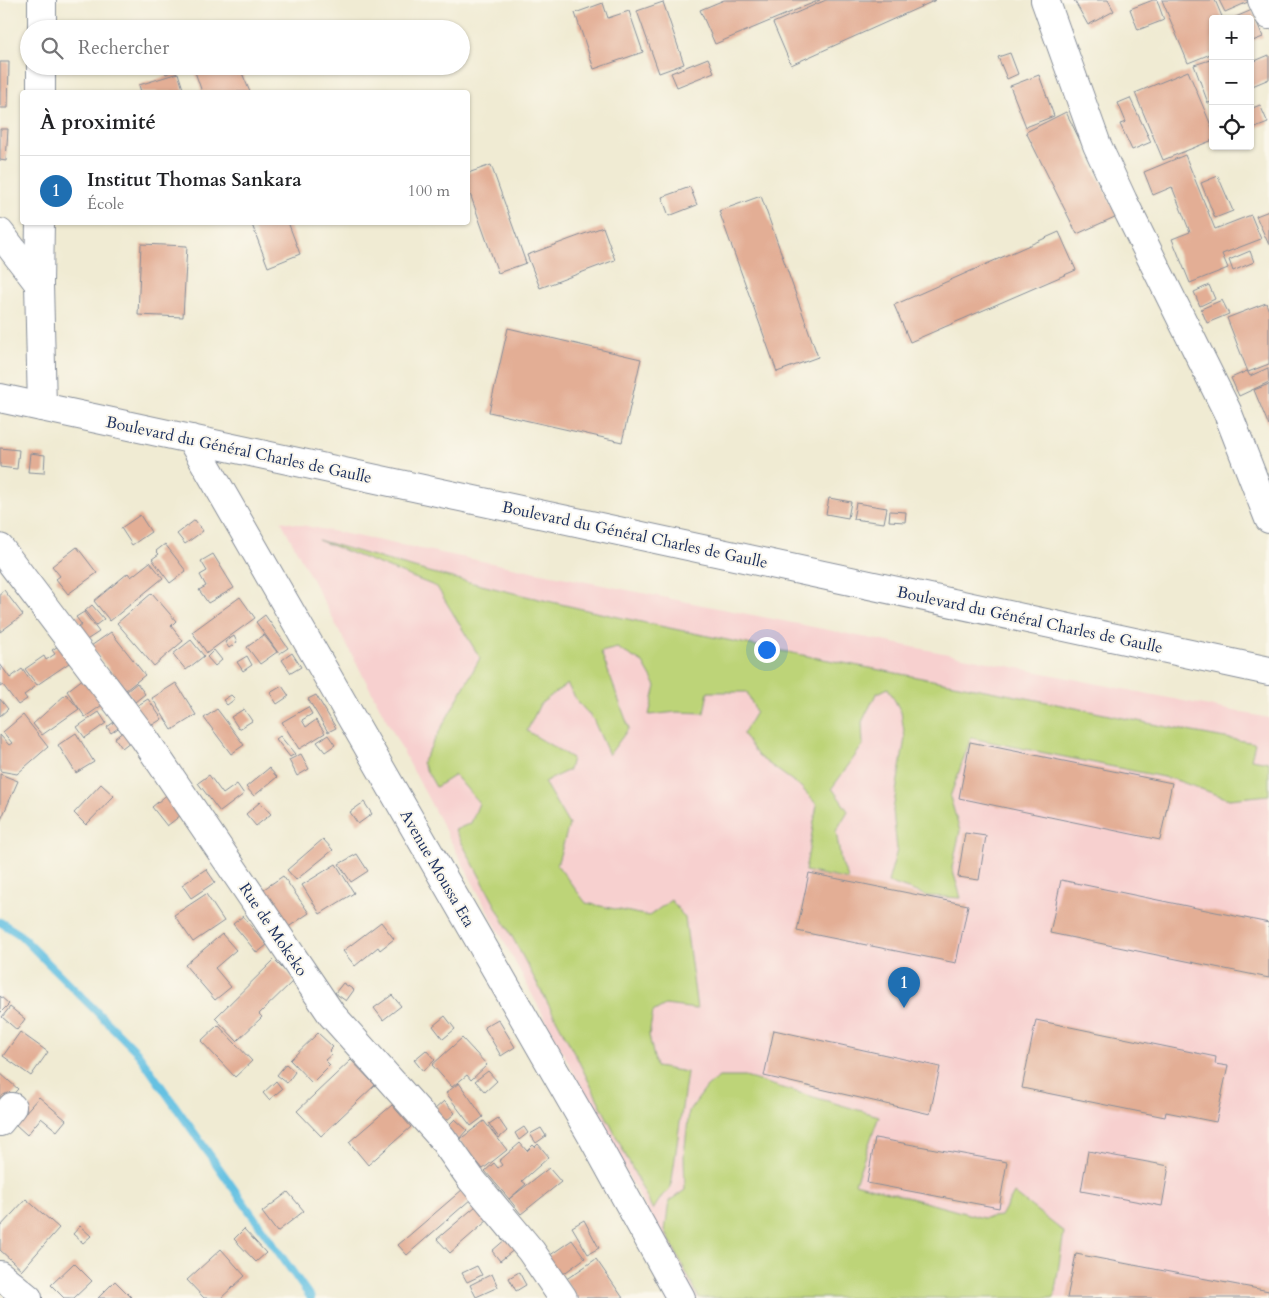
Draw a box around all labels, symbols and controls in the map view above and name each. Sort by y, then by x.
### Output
map controls [1209,15,1254,150]
button: + [1209,15,1254,60]
search box [20,20,470,75]
icon: search [38,34,66,62]
text: Rechercher [78,35,169,61]
button: − [1209,60,1254,105]
button: locate [1209,105,1254,150]
text: À proximité [40,108,156,137]
text: Institut Thomas Sankara [87,167,302,193]
text: 1 [52,180,60,202]
text: 100 m [408,180,450,202]
text: École [87,193,124,215]
street label: Boulevard du Général Charles de Gaulle [104,411,374,489]
street label: Boulevard du Général Charles de Gaulle [500,496,770,574]
street label: Boulevard du Général Charles de Gaulle [895,581,1165,659]
your location [754,637,780,663]
street label: Avenue Moussa Eta [394,806,480,931]
street label: Rue de Mokeko [234,879,313,981]
pin: 1 [888,967,920,1008]

